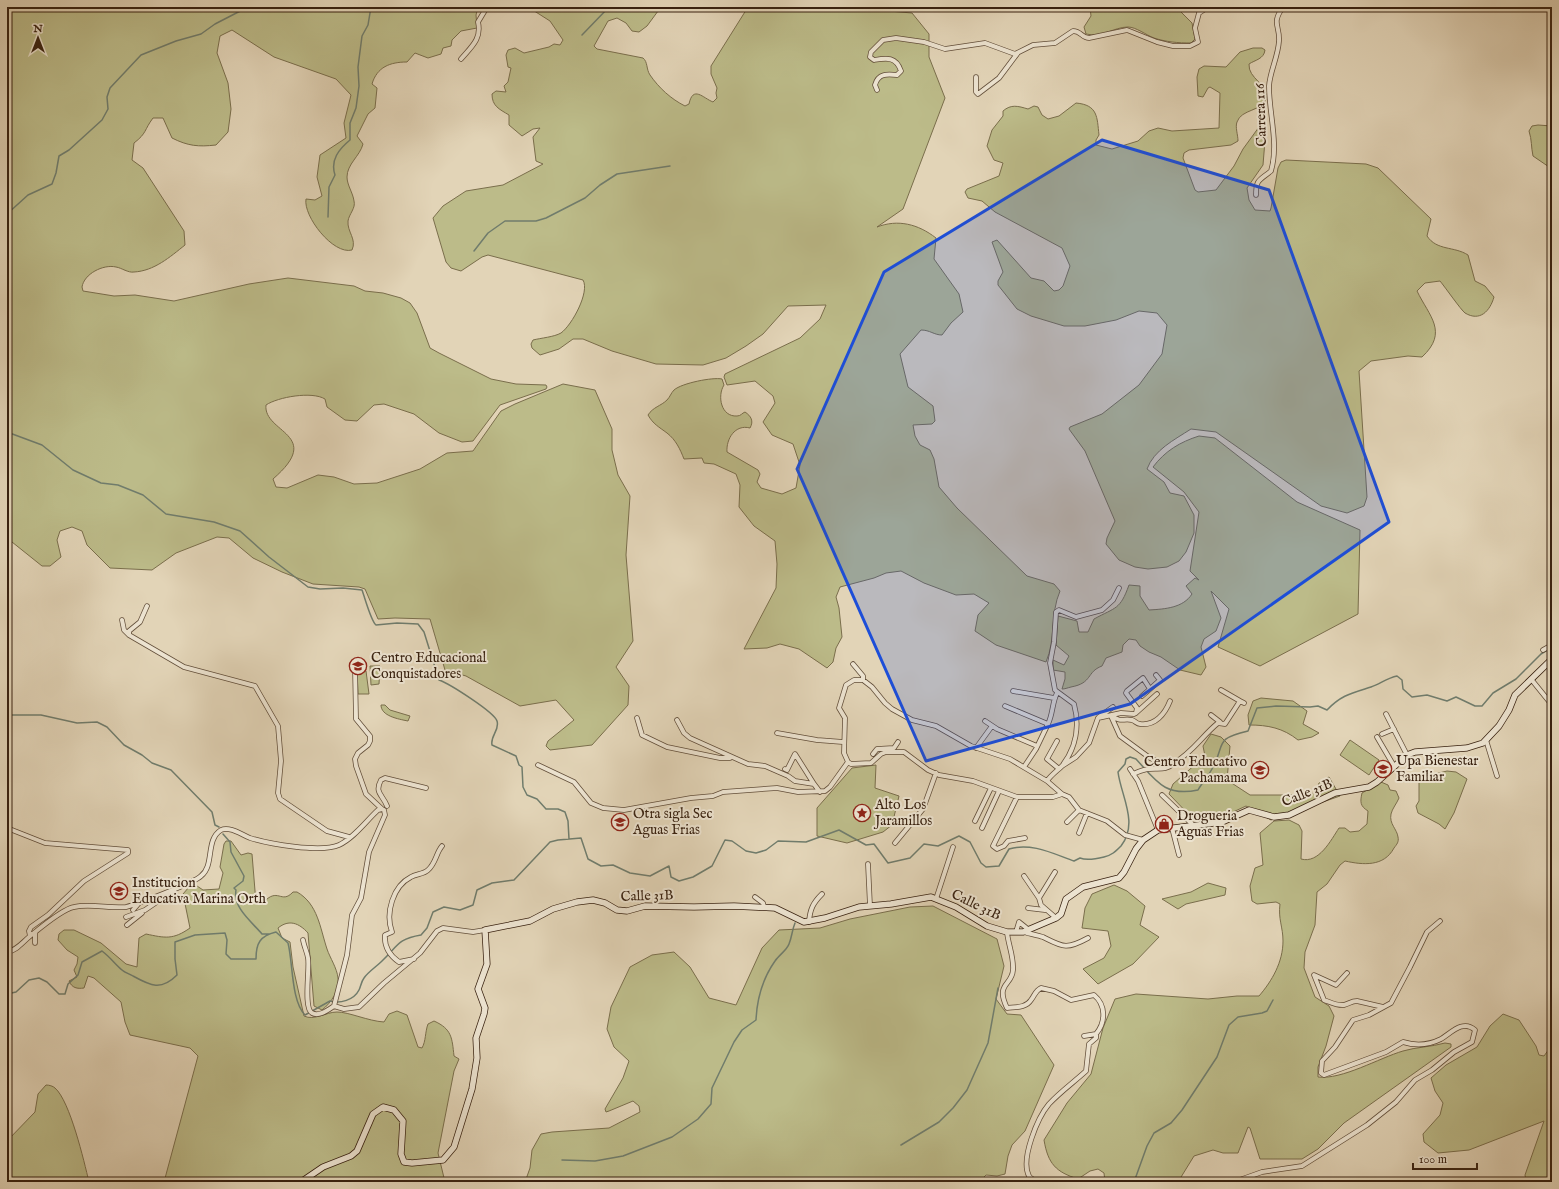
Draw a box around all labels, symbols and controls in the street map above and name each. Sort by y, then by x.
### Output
north arrow [18,18,58,58]
text: N [32,22,43,36]
street label: Carrera 116 [1251,82,1271,147]
place label: Centro Educacional Conquistadores [371,649,487,683]
school or university icon: Centro Educacional Conquistadores [348,656,368,676]
place label: Upa Bienestar Familiar [1396,752,1478,786]
place label: Centro Educativo Pachamama [1144,753,1248,787]
school or university icon: Upa Bienestar Familiar [1373,759,1393,779]
school or university icon: Centro Educativo Pachamama [1250,760,1270,780]
street label: Calle 31B [1279,775,1335,811]
place label: Alto Los Jaramillos [873,796,932,830]
place icon: Alto Los Jaramillos [852,803,872,823]
place label: Otra sigla Sec Aguas Frias [632,805,712,839]
place label: Drogueria Aguas Frias [1176,807,1244,841]
school or university icon: Otra sigla Sec Aguas Frias [610,812,630,832]
shop icon: Drogueria Aguas Frias [1154,814,1174,834]
place label: Institucion Educativa Marina Orth [132,874,266,908]
school or university icon: Institucion Educativa Marina Orth [109,881,129,901]
street label: Calle 31B [948,885,1004,925]
street label: Calle 31B [620,886,674,906]
scale bar [1413,1145,1477,1171]
text: 100 m [1419,1152,1447,1167]

